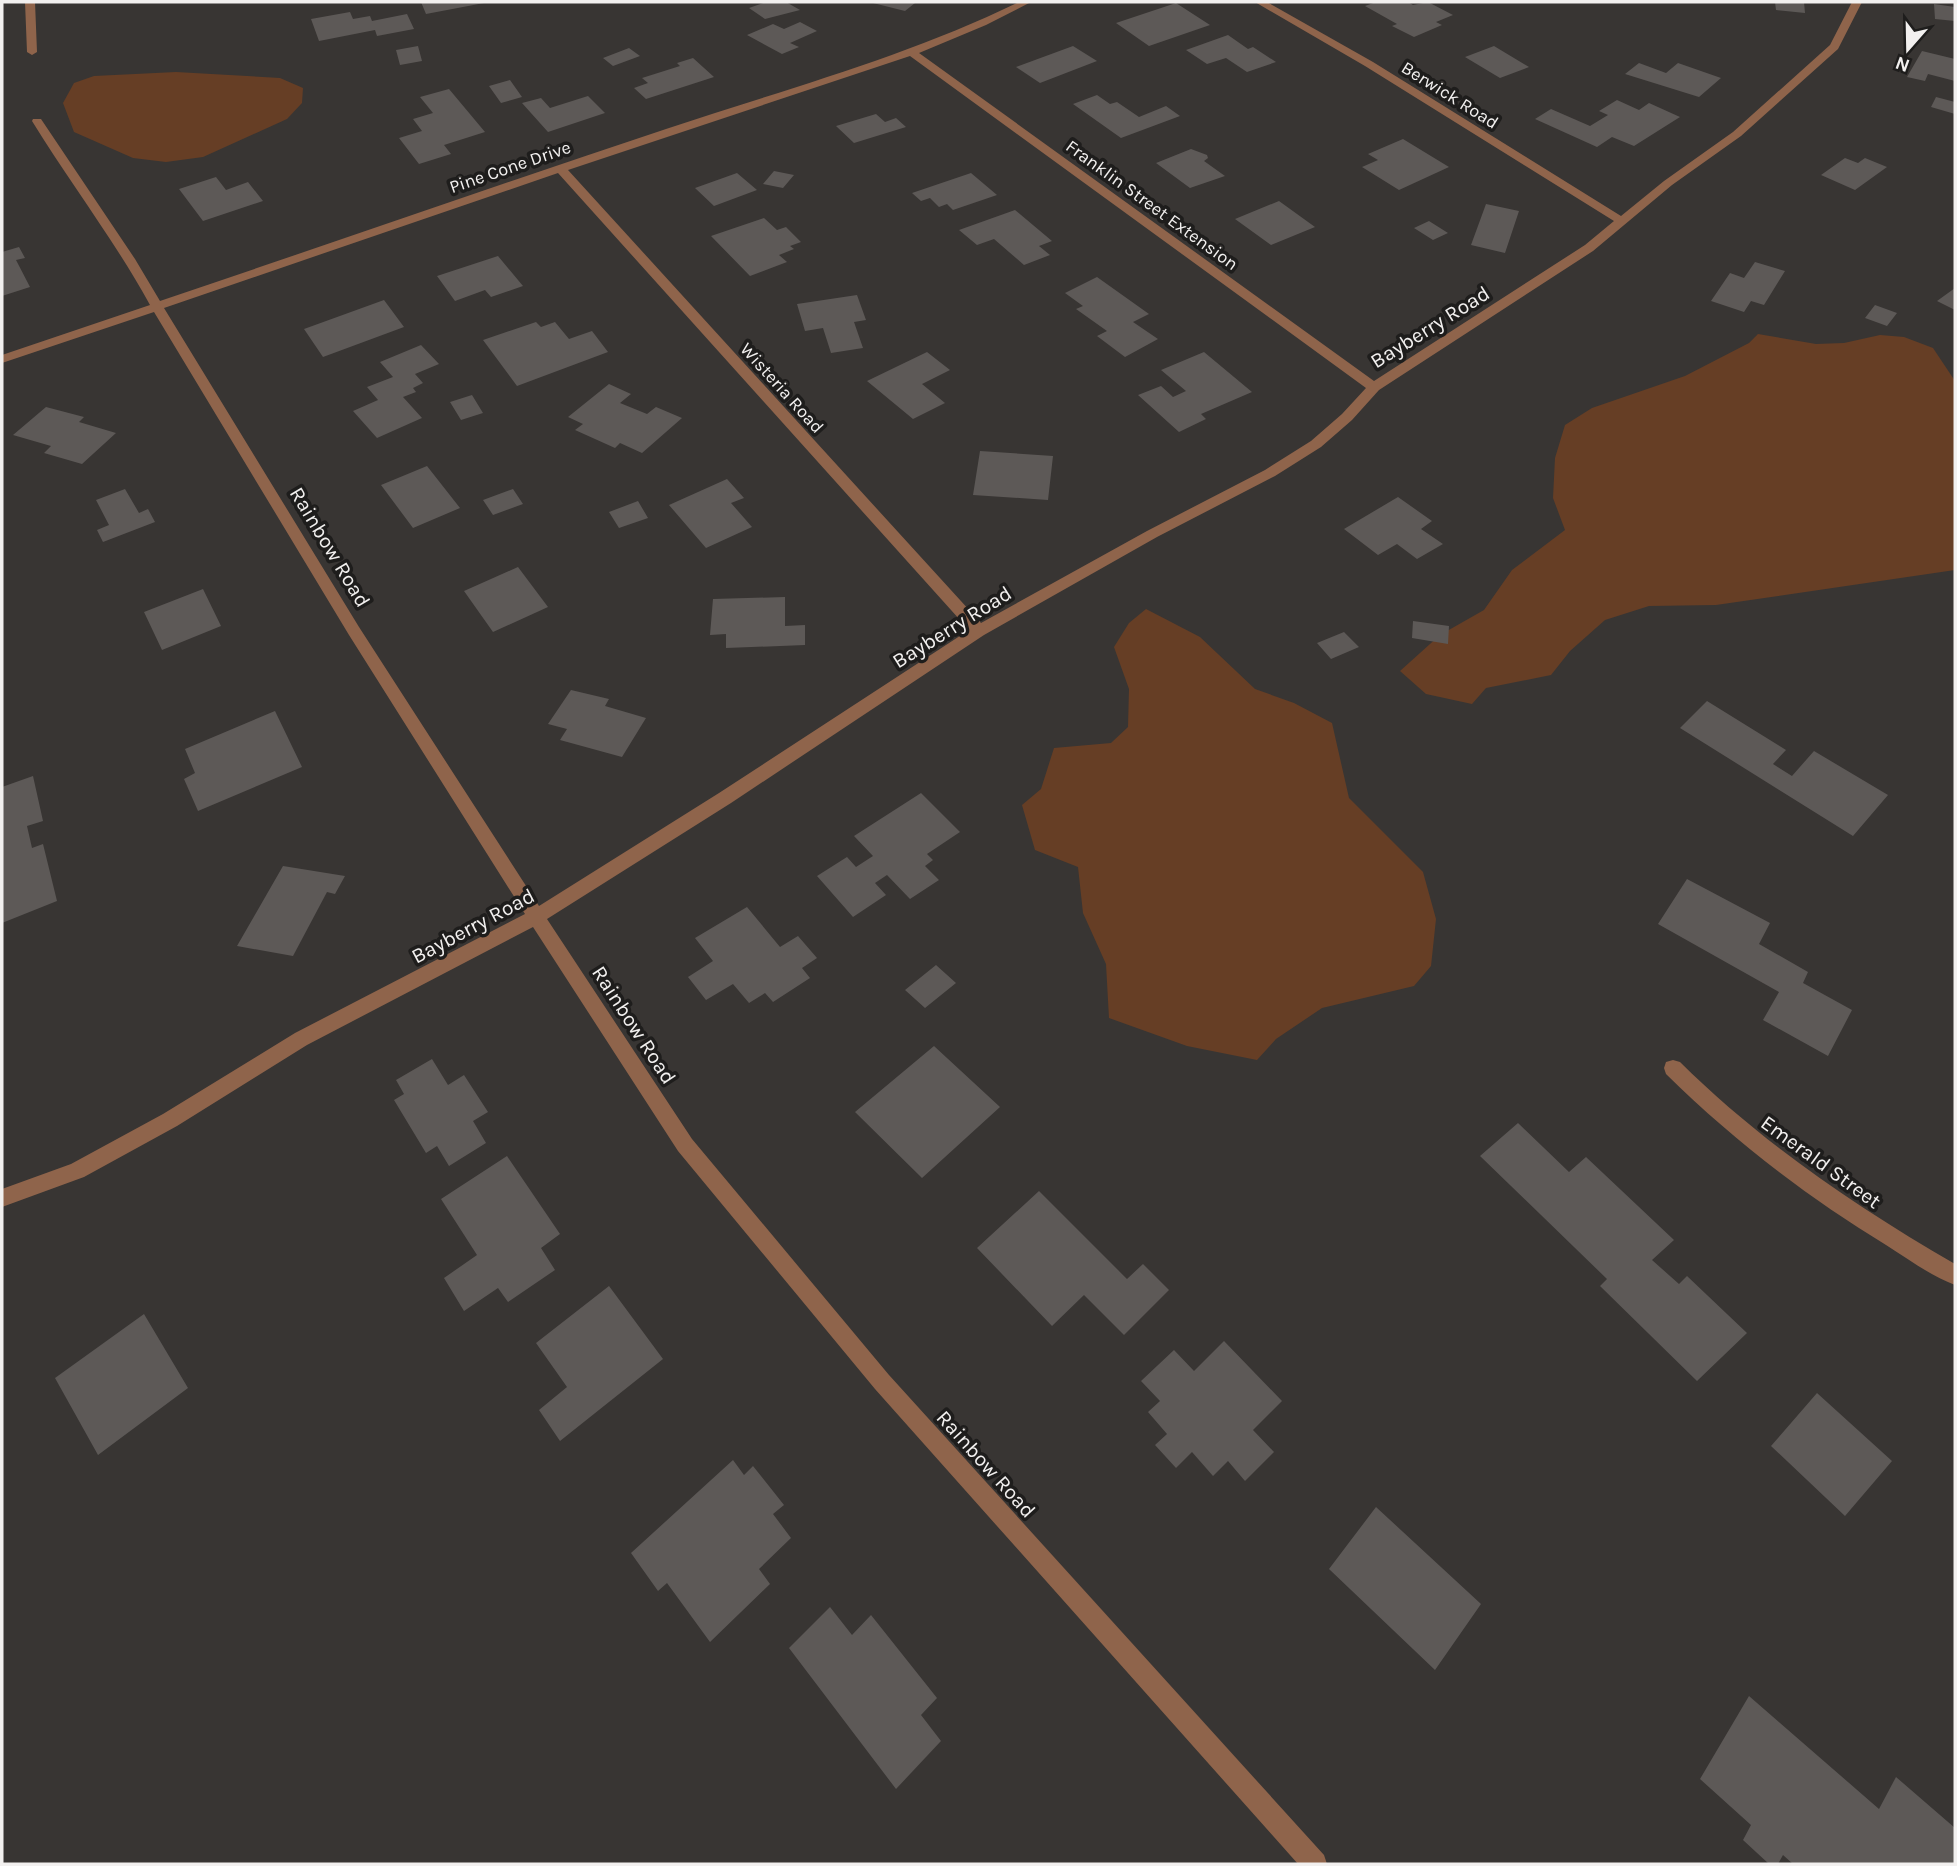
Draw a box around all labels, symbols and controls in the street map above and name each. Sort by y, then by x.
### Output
north arrow [1873,14,1943,84]
text: N [1892,51,1913,77]
street label: Berwick Road [1397,56,1503,134]
street label: Franklin Street Extension [1061,135,1243,275]
street label: Pine Cone Drive [446,136,574,198]
street label: Bayberry Road [1366,281,1494,373]
street label: Wisteria Road [736,338,828,438]
street label: Rainbow Road [285,483,375,611]
street label: Bayberry Road [888,581,1016,673]
street label: Bayberry Road [407,884,539,968]
street label: Rainbow Road [587,962,681,1088]
street label: Emerald Street [1756,1110,1886,1214]
street label: Rainbow Road [932,1406,1040,1522]

